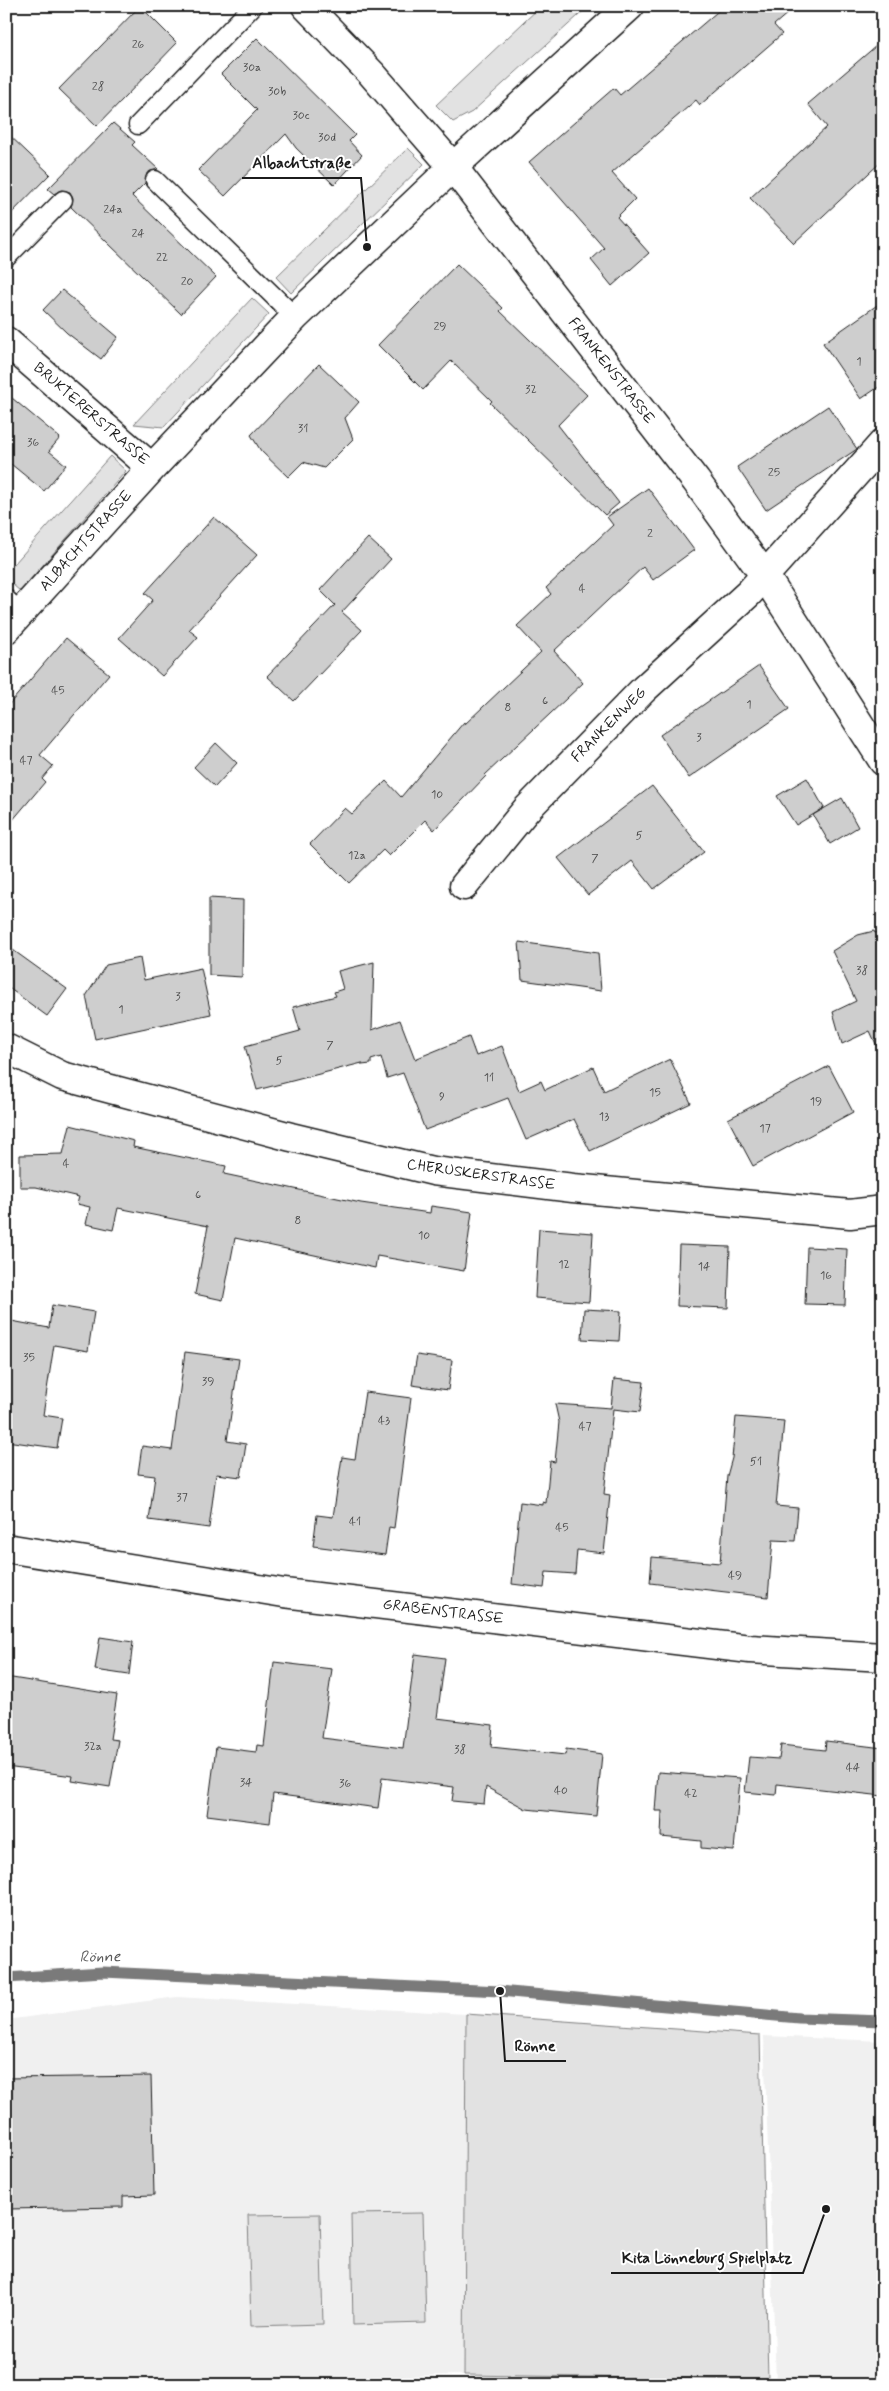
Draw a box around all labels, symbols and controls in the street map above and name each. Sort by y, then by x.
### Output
house number: 26 [132,37,145,53]
house number: 30a [243,60,261,76]
house number: 28 [92,79,104,95]
house number: 30b [268,84,286,100]
house number: 30c [292,108,310,124]
house number: 30d [318,130,336,146]
callout: Albachtstraße [242,147,361,178]
text: Albachtstraße [252,153,352,174]
house number: 24a [103,202,123,218]
house number: 24 [131,226,145,242]
house number: 22 [156,250,168,266]
house number: 20 [181,274,194,290]
street label: FRANKENSTRASSE [563,314,659,429]
house number: 29 [433,319,447,335]
house number: 1 [856,354,862,370]
street label: BRUKTERERSTRASSE [29,358,153,470]
house number: 32 [525,382,537,398]
house number: 31 [298,421,308,437]
house number: 36 [27,435,39,451]
house number: 25 [768,465,780,481]
street label: ALBACHTSTRASSE [35,486,137,596]
house number: 2 [647,526,653,542]
house number: 4 [579,581,586,597]
house number: 45 [51,683,65,699]
street label: FRANKENWEG [567,683,651,767]
house number: 6 [542,693,548,709]
house number: 1 [746,697,752,713]
house number: 8 [505,700,511,716]
house number: 3 [696,730,702,746]
house number: 47 [19,753,33,769]
house number: 10 [431,787,443,803]
house number: 5 [635,828,643,844]
house number: 12a [348,848,366,864]
house number: 7 [591,851,599,867]
house number: 38 [856,963,868,979]
house number: 3 [175,989,181,1005]
house number: 1 [118,1002,124,1018]
house number: 7 [326,1038,334,1054]
house number: 5 [275,1053,283,1069]
house number: 11 [484,1070,494,1086]
house number: 15 [649,1085,661,1101]
house number: 9 [439,1089,445,1105]
house number: 19 [810,1094,822,1110]
house number: 13 [599,1109,609,1125]
house number: 17 [759,1121,771,1137]
street label: CHERUSKERSTRASSE [405,1155,557,1195]
house number: 4 [63,1156,70,1172]
house number: 6 [195,1187,201,1203]
house number: 8 [295,1213,301,1229]
house number: 10 [418,1228,430,1244]
house number: 12 [558,1257,570,1273]
house number: 14 [698,1259,710,1275]
house number: 16 [820,1268,832,1284]
house number: 35 [23,1350,35,1366]
house number: 39 [202,1374,214,1390]
house number: 43 [378,1413,390,1429]
house number: 47 [578,1419,592,1435]
house number: 51 [750,1454,762,1470]
house number: 37 [176,1490,188,1506]
house number: 41 [349,1514,361,1530]
house number: 45 [555,1520,569,1536]
house number: 49 [728,1568,742,1584]
street label: GRABENSTRASSE [381,1595,505,1629]
house number: 32a [84,1739,102,1755]
house number: 38 [454,1742,466,1758]
house number: 44 [846,1760,860,1776]
house number: 34 [240,1775,252,1791]
house number: 36 [339,1776,351,1792]
house number: 40 [554,1783,568,1799]
house number: 42 [684,1786,698,1802]
water label: Rönne [79,1946,122,1968]
callout: Rönne [505,2030,566,2061]
text: Rönne [514,2036,556,2057]
callout: Kita Lönneburg Spielplatz [611,2242,803,2273]
text: Kita Lönneburg Spielplatz [622,2248,792,2271]

